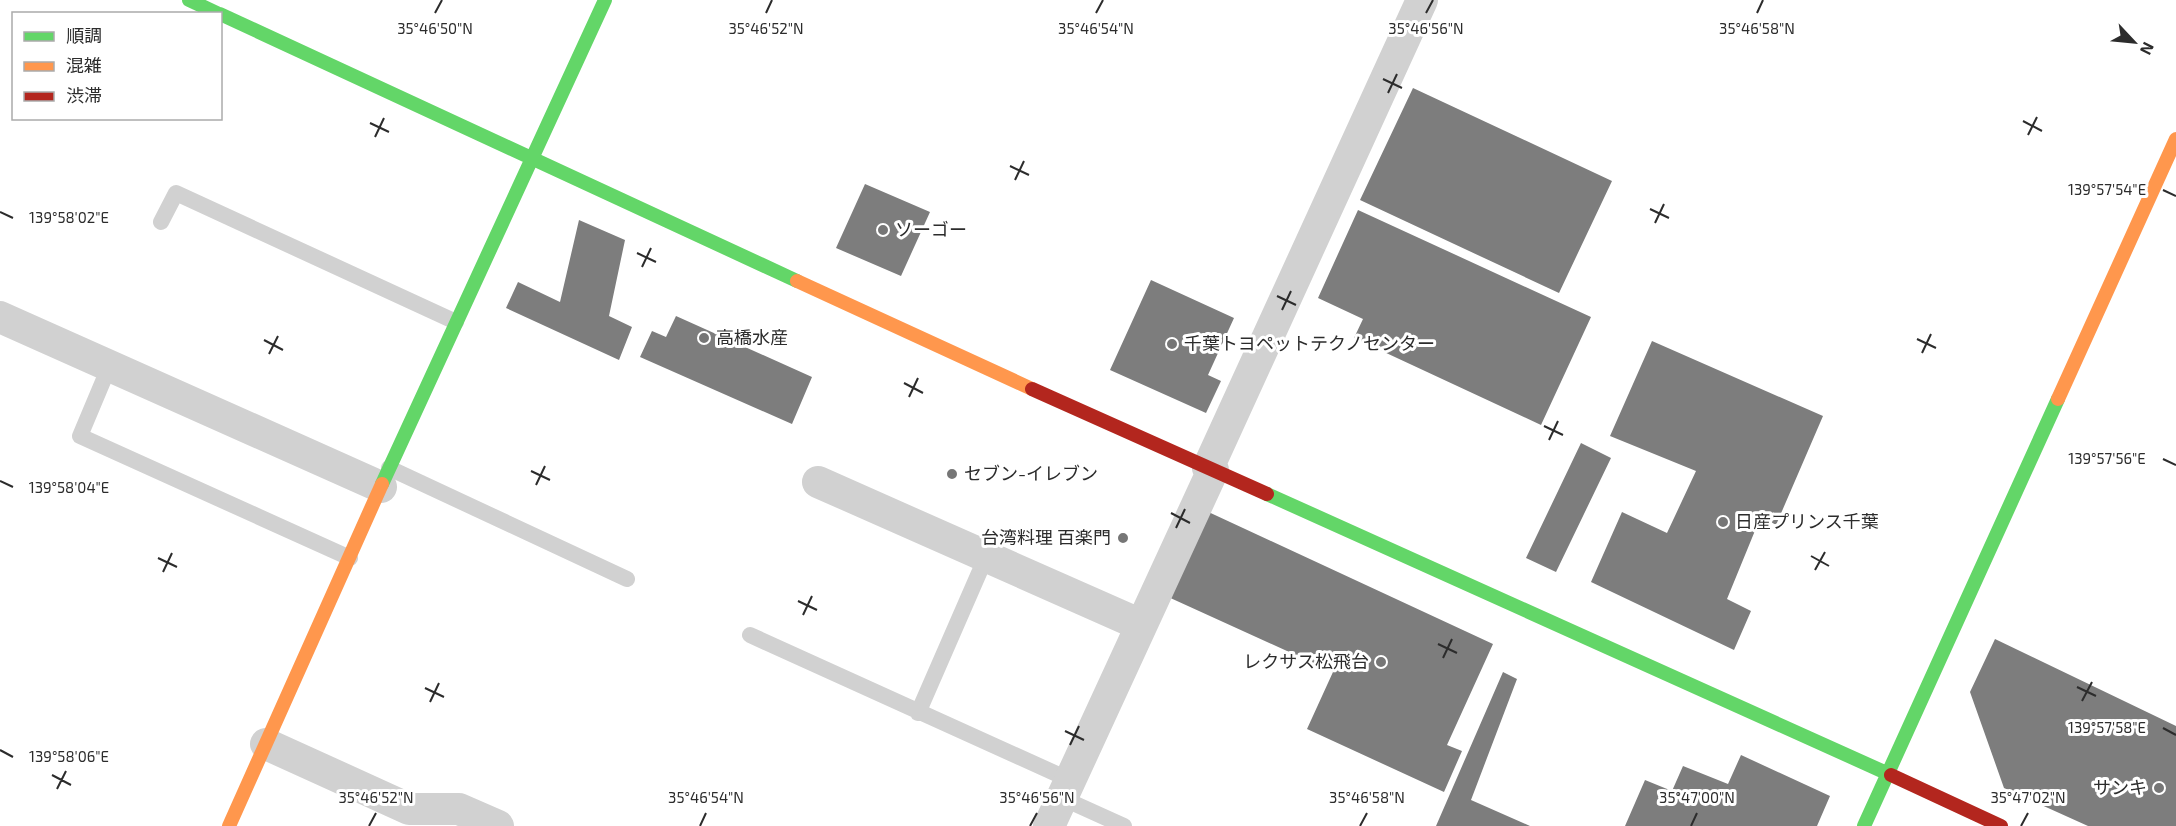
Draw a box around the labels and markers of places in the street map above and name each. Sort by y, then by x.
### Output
place label: ソーゴー [895,218,967,240]
marker: ソーゴー [876,223,890,237]
place label: 高橋水産 [716,326,788,348]
marker: 高橋水産 [697,331,711,345]
place label: 千葉トヨペットテクノセンター [1184,332,1435,354]
marker: 千葉トヨペットテクノセンター [1165,337,1179,351]
place label: セブン-イレブン [964,462,1098,484]
marker: セブン-イレブン [945,467,959,481]
place label: 日産プリンス千葉 [1735,510,1879,532]
marker: 日産プリンス千葉 [1716,515,1730,529]
place label: 台湾料理 百楽門 [981,526,1111,548]
marker: 台湾料理 百楽門 [1116,531,1130,545]
place label: レクサス松飛台 [1243,650,1369,672]
marker: レクサス松飛台 [1374,655,1388,669]
place label: サンキ [2093,776,2147,798]
marker: サンキ [2152,781,2166,795]

